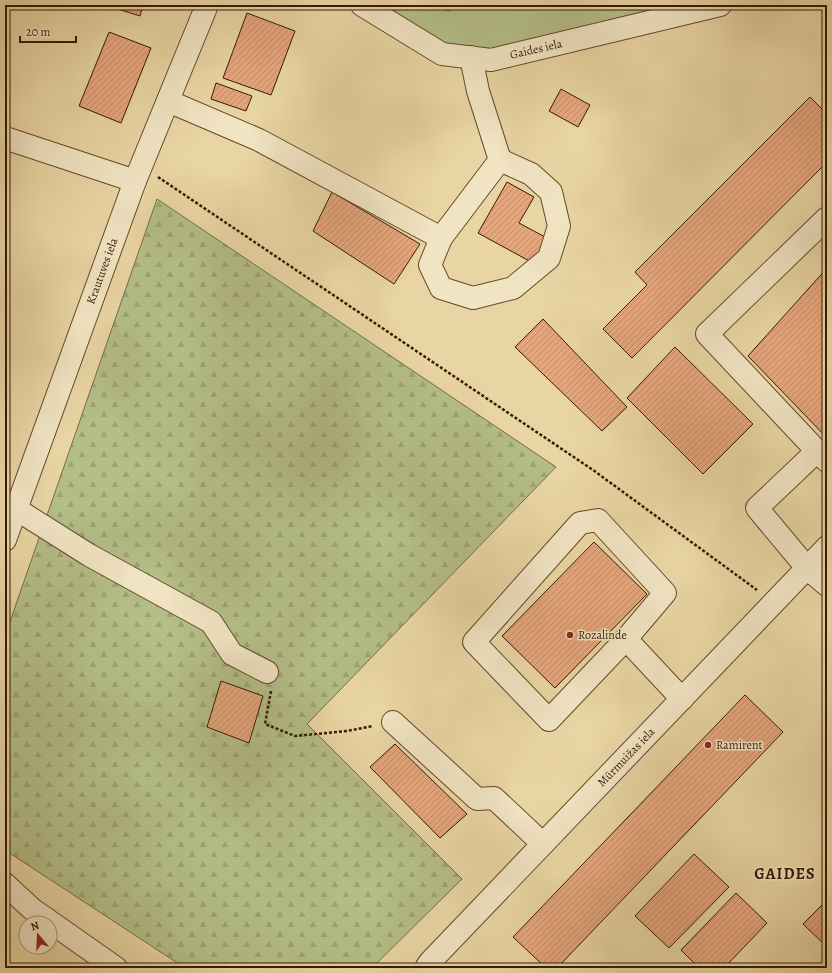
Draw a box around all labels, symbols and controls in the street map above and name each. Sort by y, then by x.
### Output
scale bar [20,18,76,44]
text: 20 m [26,24,50,40]
street label: Gaides iela [508,35,564,63]
street label: Krautuves iela [83,235,122,306]
place label: Rozalinde [578,627,627,643]
marker: Rozalinde [565,630,575,640]
street label: Mūrmuižas iela [594,724,659,790]
place label: Ramirent [716,737,762,753]
marker: Ramirent [703,740,713,750]
district label: GAIDES [754,863,816,885]
north arrow [18,915,58,955]
text: N [29,918,41,934]

